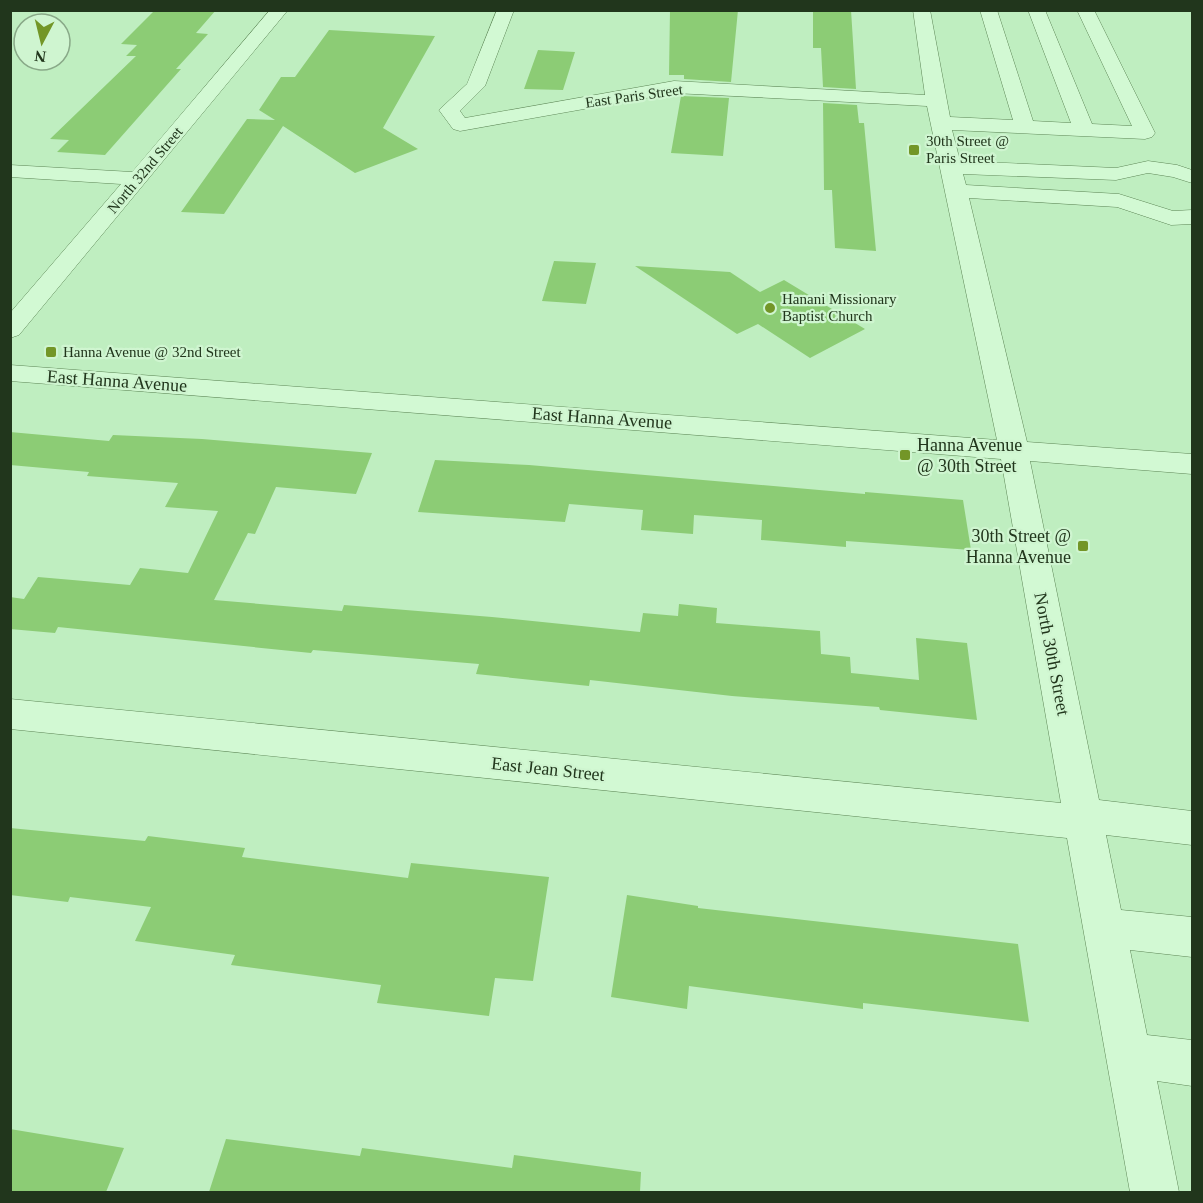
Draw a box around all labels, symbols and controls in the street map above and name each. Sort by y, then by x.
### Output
north arrow [12,12,72,72]
text: N [33,47,47,66]
street label: East Paris Street [584,81,685,111]
street label: North 32nd Street [104,123,186,216]
place label: 30th Street @ Paris Street [926,133,1009,166]
marker: 30th Street @ Paris Street [907,143,921,157]
place label: Hanani Missionary Baptist Church [782,291,897,324]
marker: Hanani Missionary Baptist Church [763,301,777,315]
place label: Hanna Avenue @ 32nd Street [63,344,241,360]
marker: Hanna Avenue @ 32nd Street [44,345,58,359]
street label: East Hanna Avenue [46,366,188,396]
street label: East Hanna Avenue [531,403,673,433]
place label: Hanna Avenue @ 30th Street [917,435,1022,476]
marker: Hanna Avenue @ 30th Street [898,448,912,462]
place label: 30th Street @ Hanna Avenue [966,526,1071,567]
marker: 30th Street @ Hanna Avenue [1076,539,1090,553]
street label: North 30th Street [1030,591,1074,717]
street label: East Jean Street [490,753,606,785]

